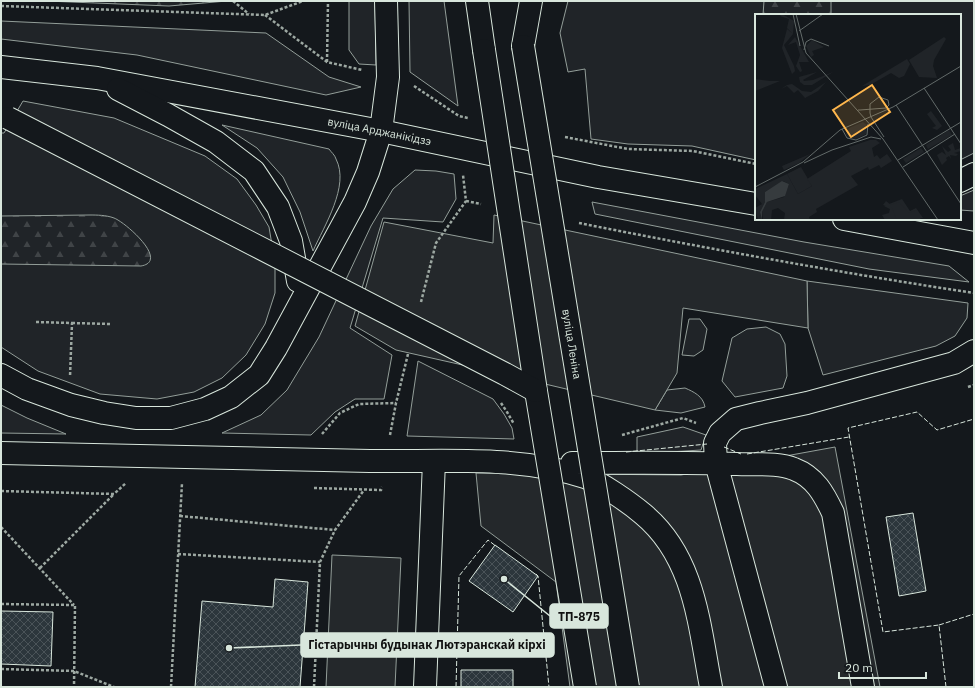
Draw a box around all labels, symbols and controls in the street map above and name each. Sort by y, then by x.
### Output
inset map [755,14,961,220]
street label: вуліца Арджанікідзэ [326,114,433,149]
street label: вуліца Леніна [559,308,584,380]
callout: ТП-875 [550,604,608,628]
text: ТП-875 [558,609,600,624]
callout: Гістарычны будынак Лютэранскай кірхі [301,633,554,657]
text: Гістарычны будынак Лютэранскай кірхі [308,637,546,652]
scale bar [839,654,926,680]
text: 20 m [845,660,873,675]

